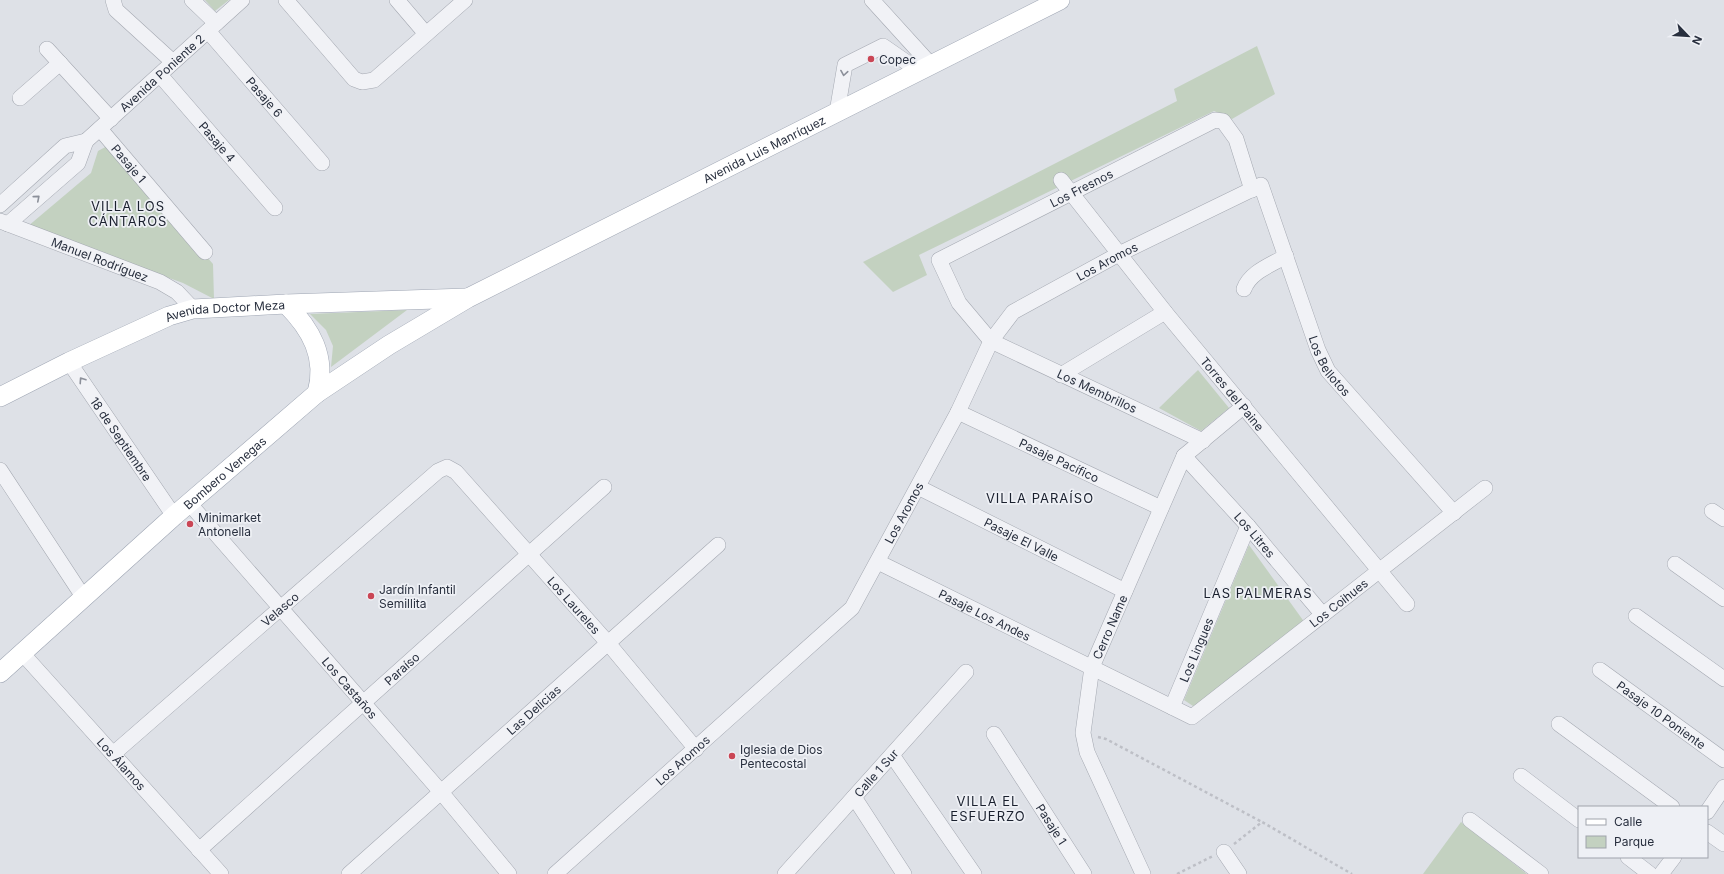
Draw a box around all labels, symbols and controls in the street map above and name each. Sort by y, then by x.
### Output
north arrow [1668,16,1708,56]
street label: Avenida Poniente 2 [116,31,207,115]
text: N [1689,33,1705,47]
place label: Copec [879,52,916,67]
marker: Copec [866,54,876,64]
one-way arrow [840,70,848,76]
street label: Pasaje 6 [243,74,286,120]
street label: Avenida Luis Manríquez [700,112,828,186]
street label: Pasaje 4 [196,118,239,165]
street label: Pasaje 1 [109,141,150,185]
street label: Los Fresnos [1047,166,1115,210]
one-way arrow [33,196,40,203]
district label: VILLA LOS CÁNTAROS [89,198,167,229]
street label: Manuel Rodríguez [49,234,151,284]
street label: Los Aromos [1073,239,1140,284]
street label: Avenida Doctor Meza [162,297,285,325]
street label: Los Bellotos [1306,333,1354,399]
street label: Torres del Paine [1198,353,1268,434]
street label: Los Membrillos [1055,366,1139,416]
one-way arrow [79,377,86,384]
street label: 18 de Septiembre [87,394,155,484]
street label: Bombero Venegas [180,433,269,512]
street label: Pasaje Pacífico [1017,435,1102,485]
street label: Los Aromos [881,479,926,546]
district label: VILLA PARAÍSO [986,490,1094,506]
street label: Los Litres [1231,509,1279,560]
place label: Minimarket Antonella [198,510,261,539]
street label: Pasaje El Valle [982,514,1061,564]
marker: Minimarket Antonella [185,519,195,529]
street label: Los Laureles [545,573,604,637]
street label: Los Coihues [1306,575,1371,630]
place label: Jardín Infantil Semillita [379,582,456,611]
district label: LAS PALMERAS [1203,585,1313,601]
street label: Pasaje Los Andes [936,586,1033,644]
street label: Velasco [258,589,301,629]
marker: Jardín Infantil Semillita [366,591,376,601]
street label: Cerro Name [1089,592,1130,661]
street label: Los Lingues [1176,615,1216,684]
street label: Paraíso [381,649,422,688]
street label: Los Castaños [319,654,381,722]
street label: Pasaje 10 Poniente [1614,677,1709,752]
street label: Las Delicias [503,682,564,738]
street label: Los Aromos [652,732,713,788]
street label: Los Álamos [94,734,149,793]
place label: Iglesia de Dios Pentecostal [740,742,823,771]
street label: Calle 1 Sur [850,745,901,800]
marker: Iglesia de Dios Pentecostal [727,751,737,761]
district label: VILLA EL ESFUERZO [950,793,1026,824]
street label: Pasaje 1 [1033,801,1071,847]
legend [1578,806,1708,858]
text: Calle [1614,814,1642,829]
text: Parque [1614,834,1654,849]

